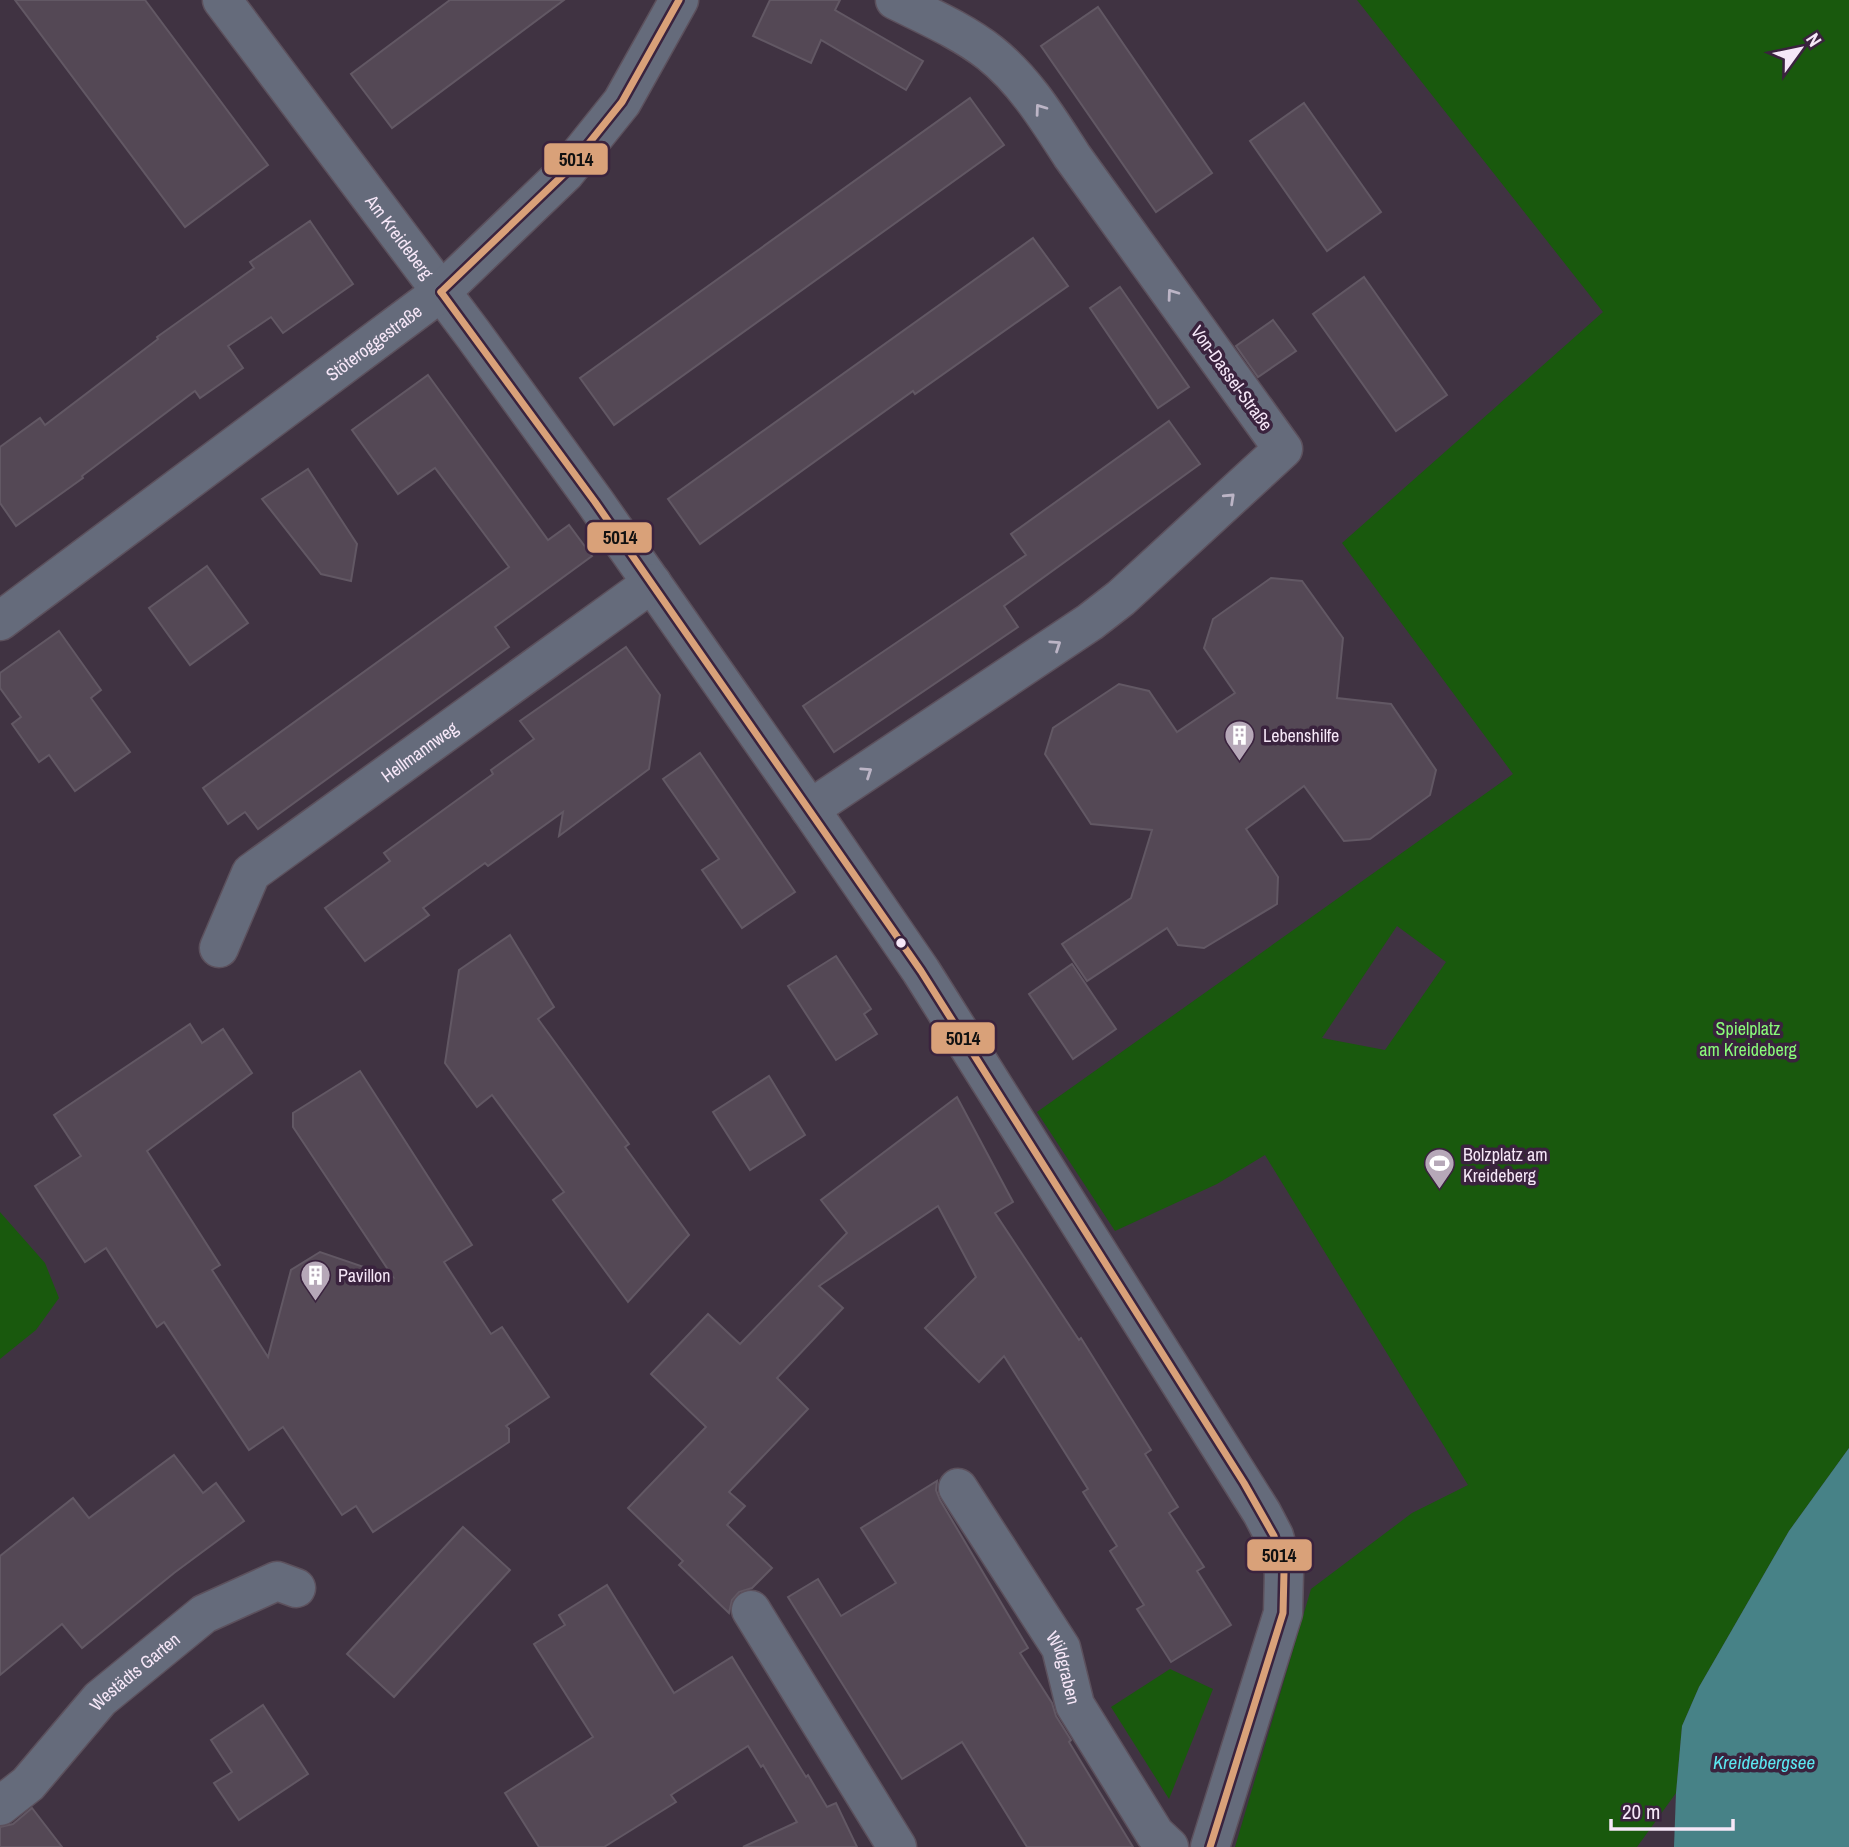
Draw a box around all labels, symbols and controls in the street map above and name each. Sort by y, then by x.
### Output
north arrow [1765,14,1835,84]
text: N [1800,28,1828,52]
one-way arrow [1036,104,1049,117]
line badge: 5014 [543,142,609,176]
text: 5014 [559,146,594,172]
street label: Am Kreideberg [359,189,440,284]
one-way arrow [1168,289,1180,302]
street label: Stöteroggestraße [320,298,427,387]
street label: Von-Dassel-Straße [1185,320,1279,436]
one-way arrow [1221,494,1234,507]
line badge: 5014 [586,521,653,554]
text: 5014 [603,524,638,550]
one-way arrow [1048,641,1061,653]
street label: Hellmannweg [376,715,463,788]
building icon: Lebenshilfe [1223,718,1257,762]
place label: Lebenshilfe [1263,723,1339,748]
one-way arrow [859,767,872,780]
unlabelled marker [894,936,908,950]
park label: Spielplatz am Kreideberg [1699,1016,1798,1062]
line badge: 5014 [930,1021,996,1055]
text: 5014 [946,1025,981,1051]
place label: Bolzplatz am Kreideberg [1463,1142,1548,1188]
sports icon: Bolzplatz am Kreideberg [1423,1147,1457,1191]
building icon: Pavillon [298,1258,332,1302]
place label: Pavillon [338,1263,391,1288]
line badge: 5014 [1246,1538,1313,1572]
text: 5014 [1262,1542,1297,1568]
street label: Westädts Garten [83,1626,185,1716]
street label: Wildgraben [1041,1626,1087,1707]
water label: Kreidebergsee [1713,1749,1815,1775]
scale bar [1611,1787,1734,1831]
text: 20 m [1622,1797,1660,1826]

